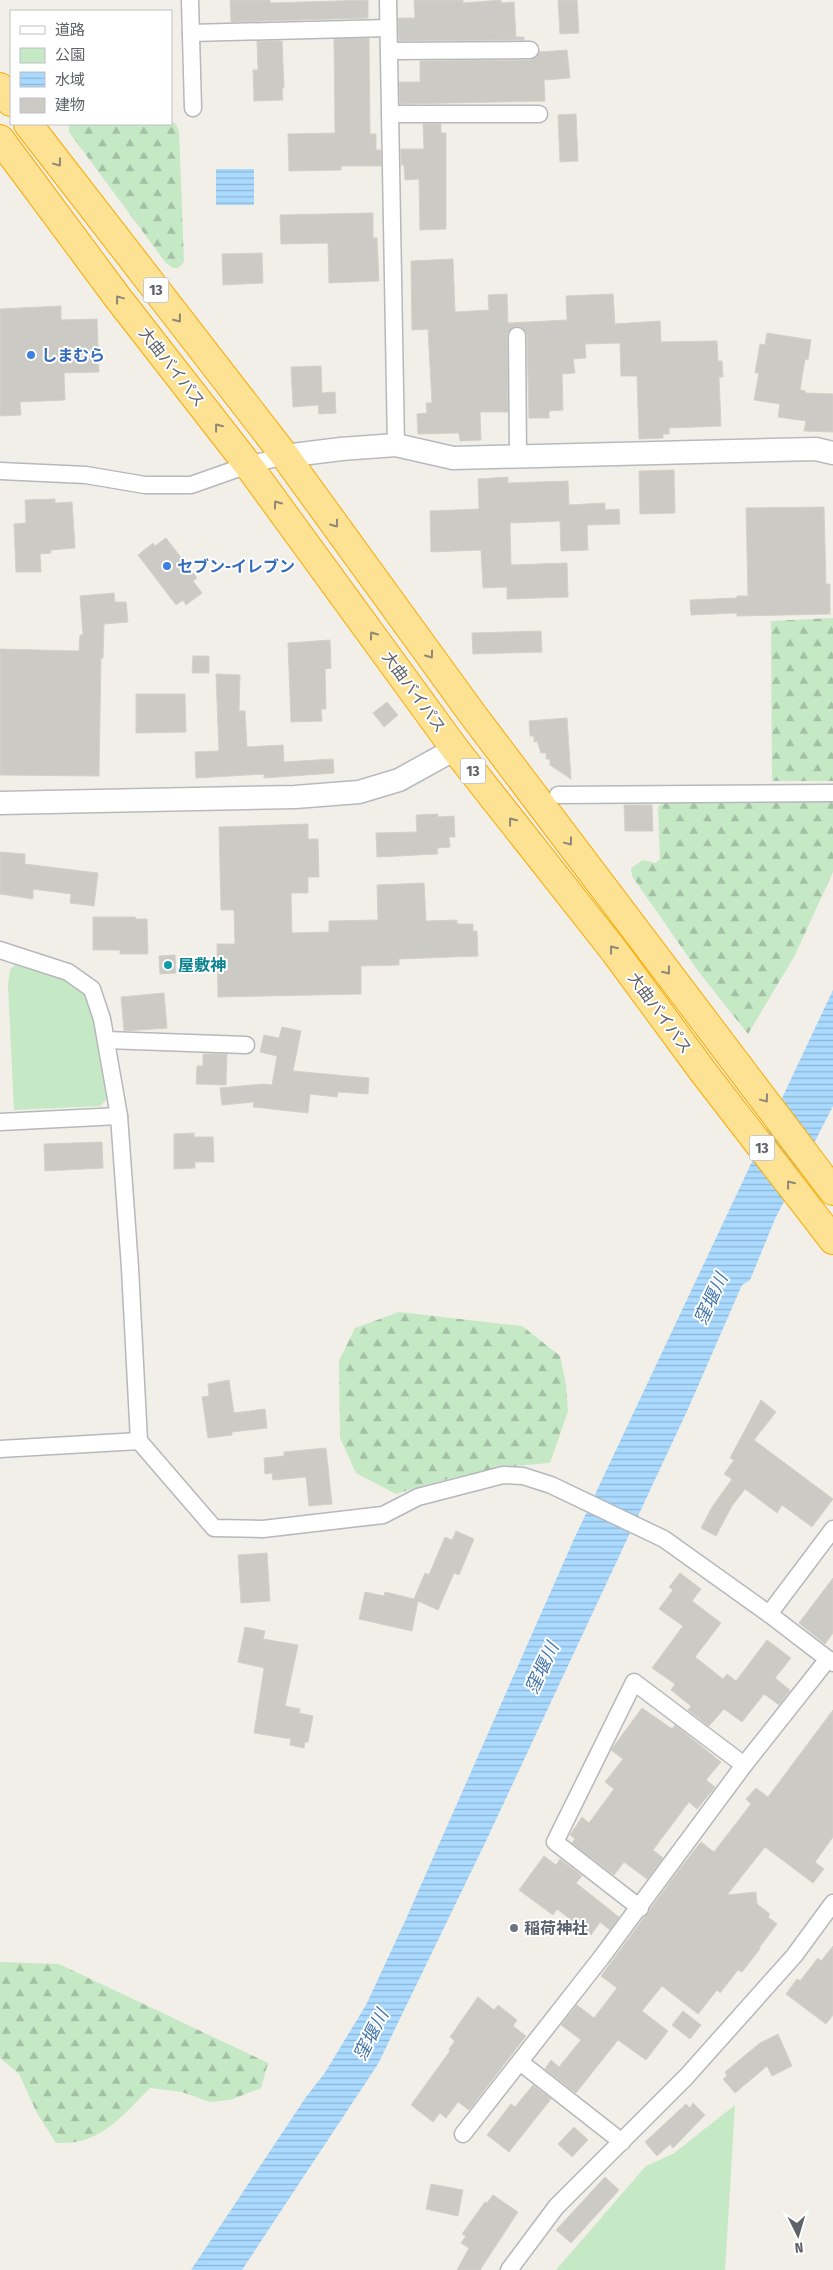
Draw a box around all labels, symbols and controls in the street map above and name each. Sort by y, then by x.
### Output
legend [10,10,172,125]
text: 道路 [55,21,85,39]
text: 公園 [55,46,85,64]
text: 水域 [55,71,85,89]
text: 建物 [55,96,85,114]
one-way arrow [52,157,60,166]
road number: 13 [144,278,168,302]
one-way arrow [115,295,124,304]
one-way arrow [173,313,181,322]
street label: 大曲バイパス [135,323,209,411]
place label: しまむら [41,346,105,365]
marker: しまむら [25,349,37,361]
one-way arrow [216,424,224,433]
one-way arrow [274,500,283,510]
one-way arrow [329,518,337,527]
place label: セブン-イレブン [177,557,295,576]
marker: セブン-イレブン [161,560,173,572]
one-way arrow [369,632,379,641]
street label: 大曲バイパス [378,648,450,736]
one-way arrow [424,649,433,659]
road number: 13 [460,758,486,784]
one-way arrow [510,818,518,827]
one-way arrow [564,836,572,845]
one-way arrow [610,945,619,955]
place label: 屋敷神 [178,956,226,975]
marker: 屋敷神 [162,959,174,971]
one-way arrow [661,966,670,975]
street label: 大曲バイパス [624,969,696,1057]
one-way arrow [759,1093,768,1103]
road number: 13 [750,1136,774,1160]
one-way arrow [788,1181,796,1190]
water label: 窪堰川 [690,1268,733,1328]
water label: 窪堰川 [521,1637,564,1697]
place label: 稲荷神社 [524,1919,588,1938]
marker: 稲荷神社 [508,1922,520,1934]
water label: 窪堰川 [349,2004,394,2064]
north arrow [773,2210,823,2260]
text: N [794,2239,804,2256]

